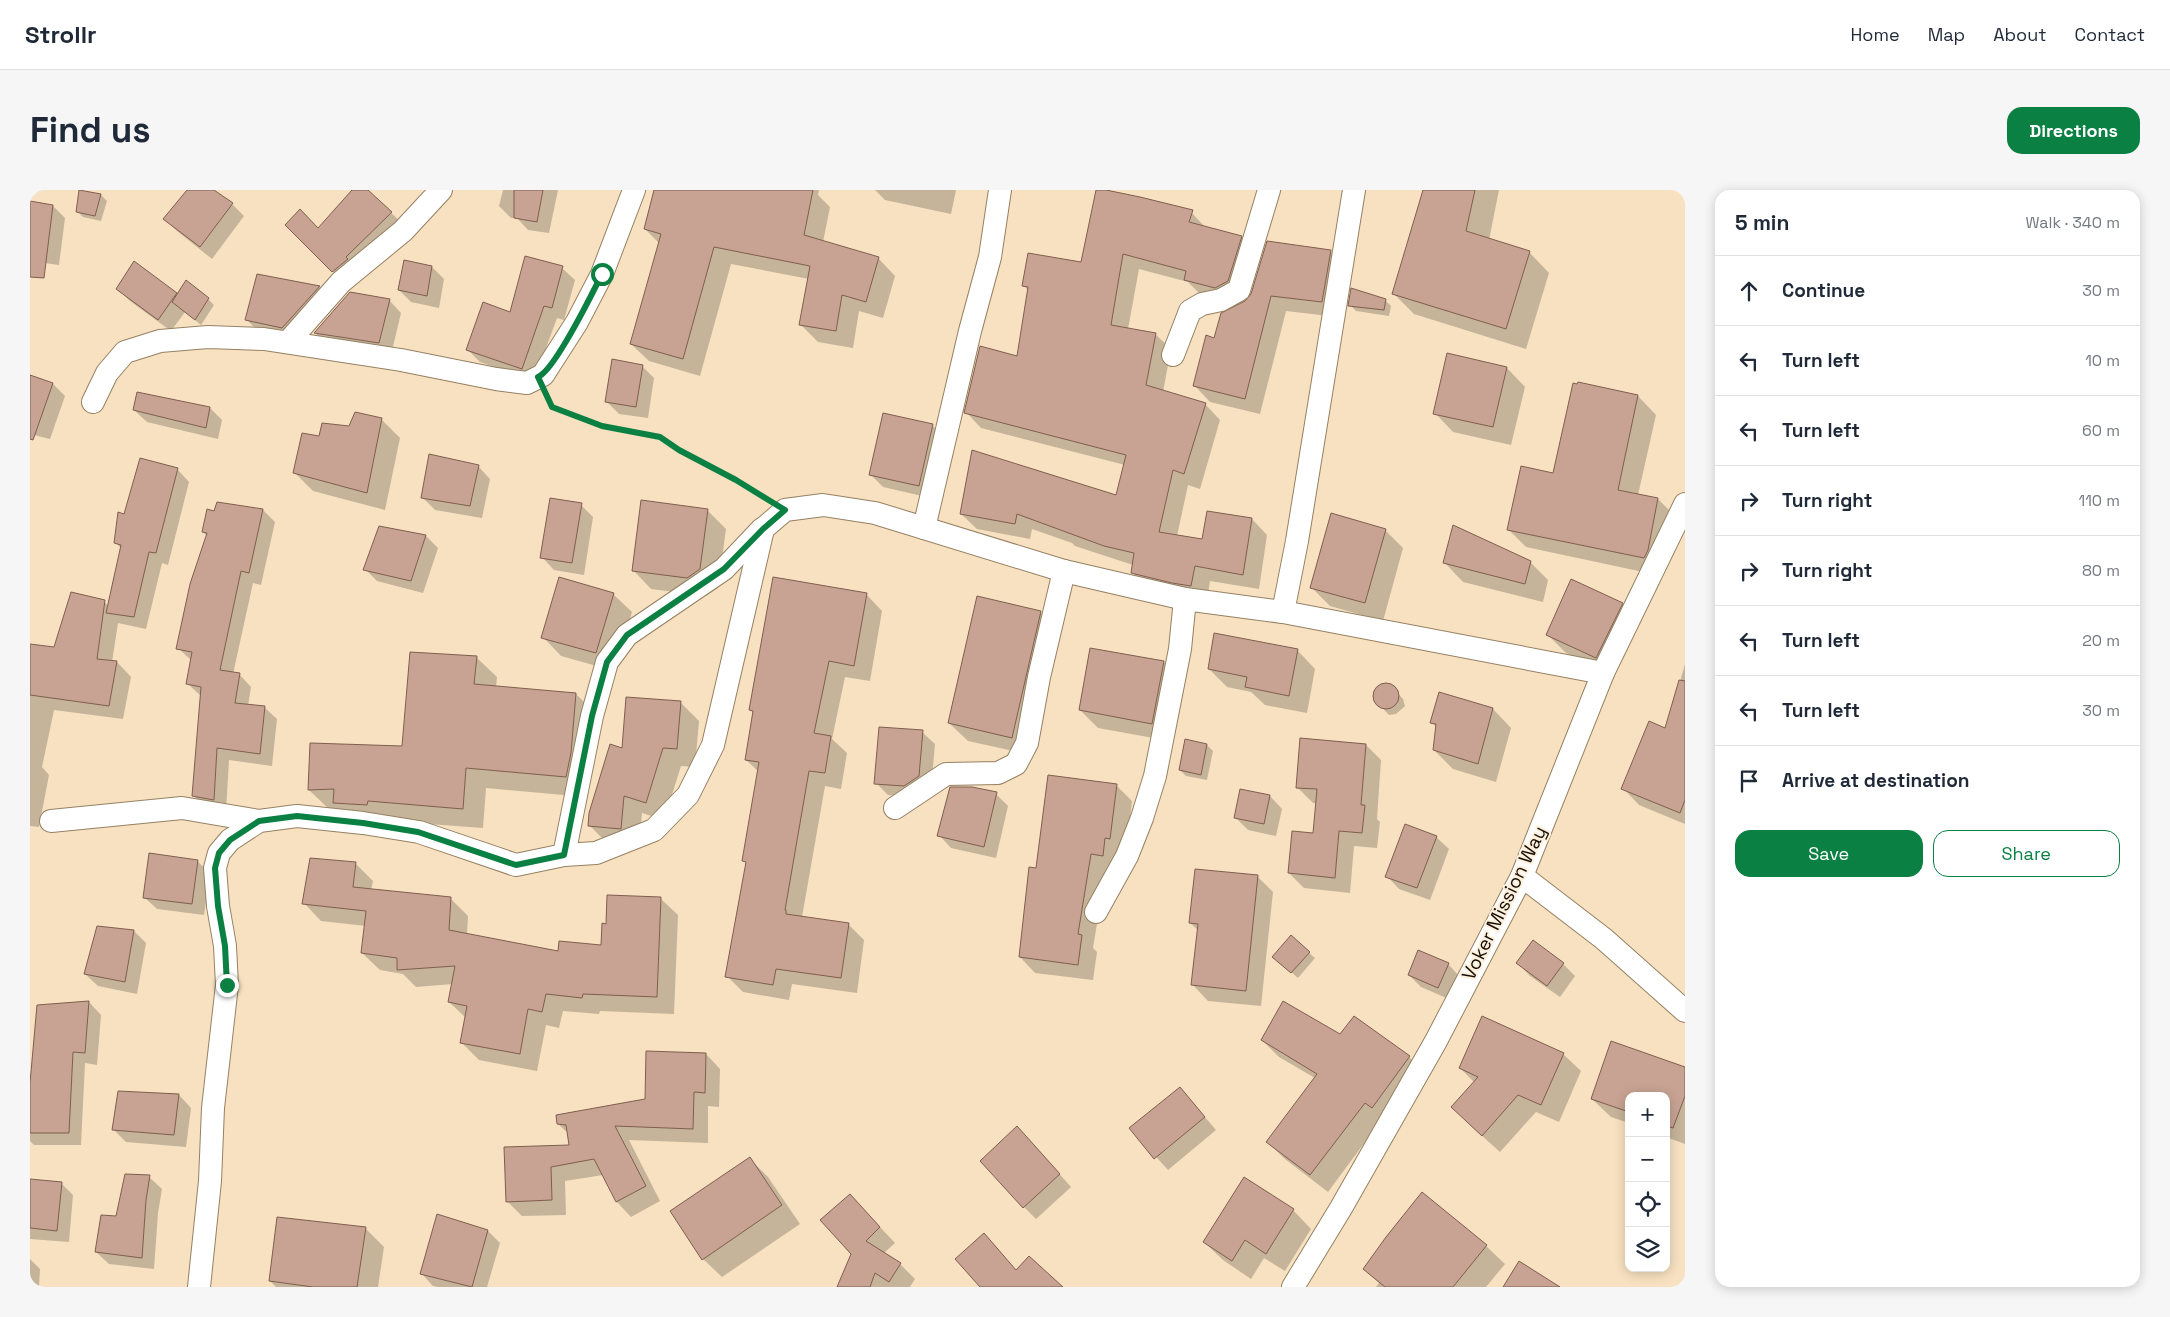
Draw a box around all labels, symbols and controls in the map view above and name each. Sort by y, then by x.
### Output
text: Strollr [25,19,97,50]
text: Home [1851,23,1900,46]
text: Map [1928,23,1965,46]
text: About [1993,23,2047,46]
text: Contact [2075,23,2145,46]
button: Directions [2007,107,2140,154]
text: Find us [30,108,151,152]
text: 5 min [1735,209,1789,236]
text: Walk · 340 m [2025,212,2120,233]
route start [591,263,614,286]
icon: ahead [1735,277,1763,305]
text: Continue [1782,278,1865,303]
text: 30 m [2082,280,2120,301]
icon: left [1735,347,1763,375]
text: Turn left [1782,348,1860,373]
text: 10 m [2085,350,2120,371]
icon: left [1735,417,1763,445]
text: Turn left [1782,418,1860,443]
text: 60 m [2082,420,2120,441]
icon: right [1735,487,1763,515]
text: Turn right [1782,488,1872,513]
text: 110 m [2078,490,2120,511]
icon: right [1735,557,1763,585]
text: Turn right [1782,558,1872,583]
text: 80 m [2082,560,2120,581]
icon: left [1735,627,1763,655]
text: Turn left [1782,628,1860,653]
text: 20 m [2082,630,2120,651]
icon: left [1735,697,1763,725]
text: Turn left [1782,698,1860,723]
text: 30 m [2082,700,2120,721]
icon: arrive [1735,767,1763,795]
text: Arrive at destination [1782,768,1970,793]
street label: Voker Mission Way [1456,822,1552,984]
button: Save [1735,830,1923,877]
button: Share [1933,830,2120,877]
route end [216,974,239,997]
map controls [1625,1092,1670,1272]
button: + [1625,1092,1670,1137]
button: − [1625,1137,1670,1182]
button: locate [1625,1182,1670,1227]
button: layers [1625,1227,1670,1272]

